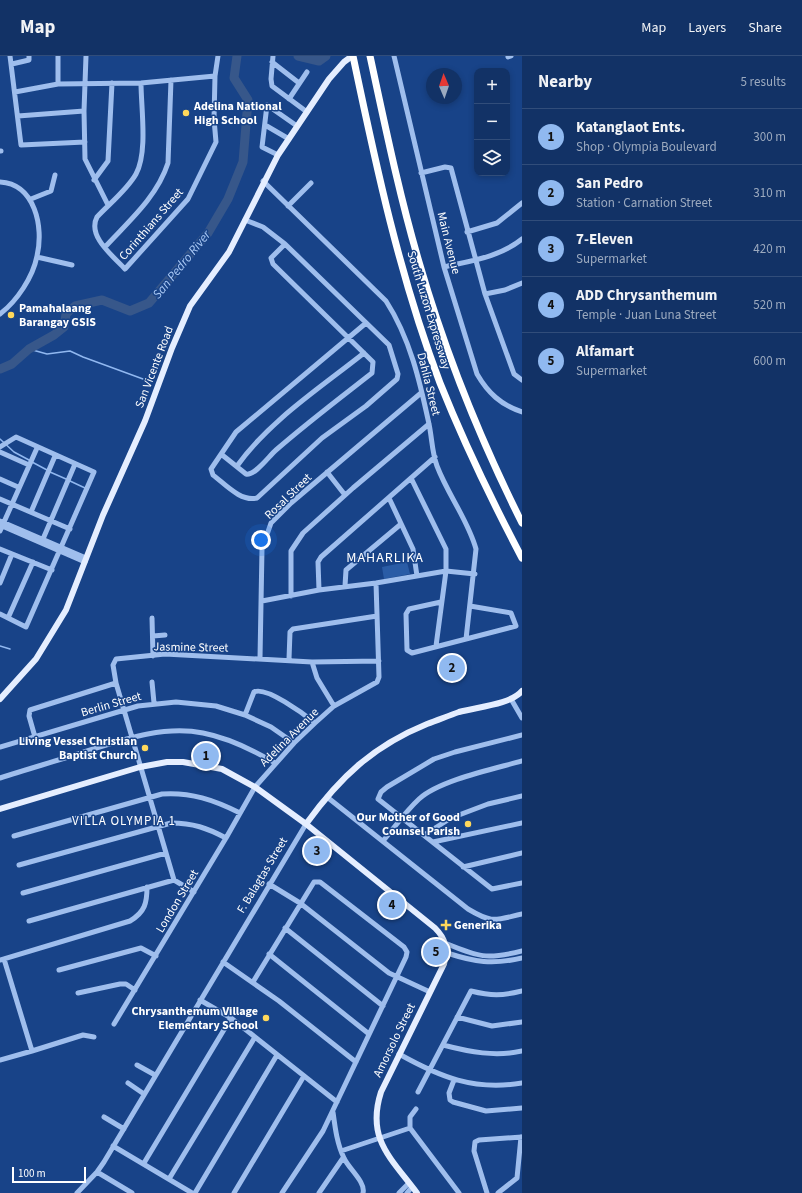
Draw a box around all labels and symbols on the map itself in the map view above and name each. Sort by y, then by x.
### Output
north arrow [426,68,462,104]
place label: Adelina National High School [193,98,282,129]
marker: Adelina National High School [181,108,191,118]
street label: Corinthians Street [115,185,188,264]
street label: Main Avenue [433,210,464,276]
water label: San Pedro River [149,226,215,303]
street label: South Luzon Expressway [402,249,455,372]
place label: Pamahalaang Barangay GSIS [19,300,96,331]
marker: Pamahalaang Barangay GSIS [6,310,16,320]
street label: San Vicente Road [131,324,178,411]
street label: Dahlia Street [412,351,445,417]
street label: Rosal Street [261,469,316,523]
your location [251,530,271,550]
district label: MAHARLIKA [346,548,424,568]
street label: Jasmine Street [153,638,228,657]
pin: 2 [439,653,465,683]
street label: Berlin Street [79,688,143,721]
street label: Adelina Avenue [256,704,323,771]
place label: Living Vessel Christian Baptist Church [19,733,137,764]
pin: 1 [193,741,219,771]
marker: Living Vessel Christian Baptist Church [140,743,150,753]
place label: Our Mother of Good Counsel Parish [357,809,460,840]
district label: VILLA OLYMPIA 1 [72,812,176,830]
marker: Our Mother of Good Counsel Parish [463,819,473,829]
street label: F. Balagtas Street [233,834,292,917]
pin: 3 [304,836,330,866]
street label: London Street [152,866,203,936]
pin: 4 [379,890,405,920]
place label: Generika [454,917,502,934]
marker: Generika [441,920,451,930]
pin: 5 [423,937,449,967]
street label: Amorsolo Street [369,1000,420,1080]
place label: Chrysanthemum Village Elementary School [132,1003,259,1034]
marker: Chrysanthemum Village Elementary School [261,1013,271,1023]
scale bar [12,1165,86,1184]

